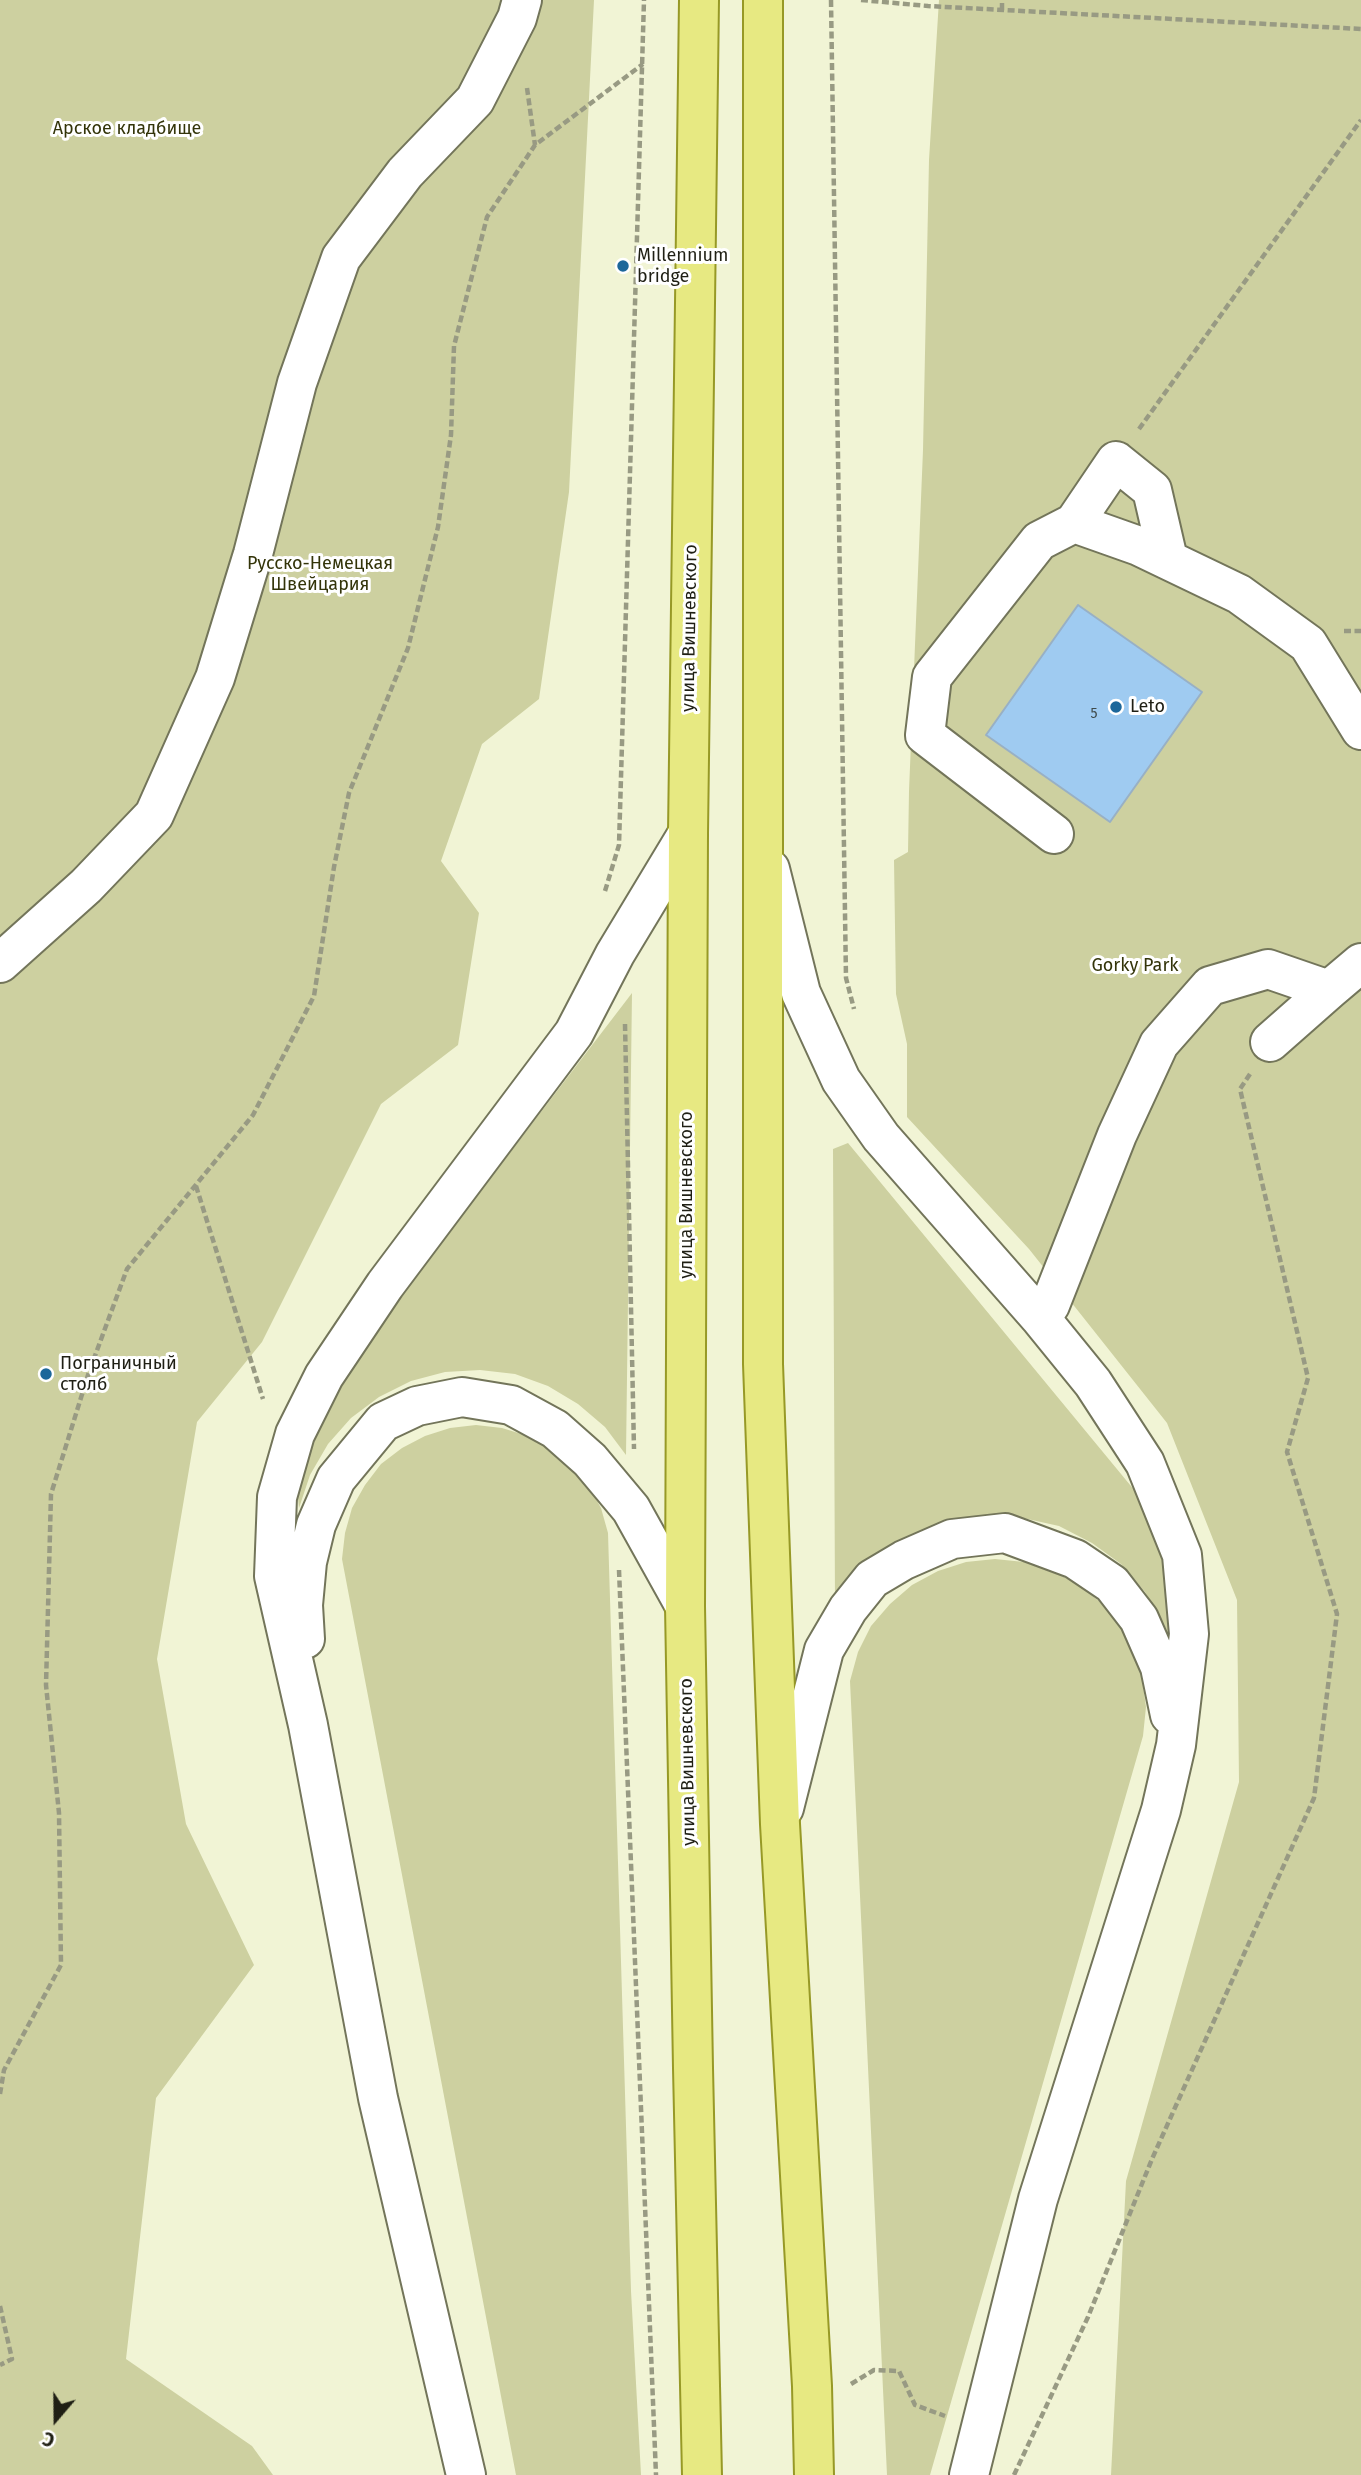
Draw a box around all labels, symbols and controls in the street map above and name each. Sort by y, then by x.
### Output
park label: Арское кладбище [53,118,201,140]
place label: Millennium bridge [637,245,728,288]
marker: Millennium bridge [615,258,631,274]
street label: улица Вишневского [678,544,702,712]
park label: Русско-Немецкая Швейцария [247,553,393,596]
place label: Leto [1130,696,1165,718]
marker: Leto [1108,699,1124,715]
house number: 5 [1090,706,1098,722]
park label: Gorky Park [1091,955,1179,977]
street label: улица Вишневского [676,1111,698,1279]
place label: Пограничный столб [60,1353,177,1396]
marker: Пограничный столб [38,1366,54,1382]
street label: улица Вишневского [676,1678,700,1846]
north arrow [21,2384,91,2454]
text: С [40,2427,58,2452]

